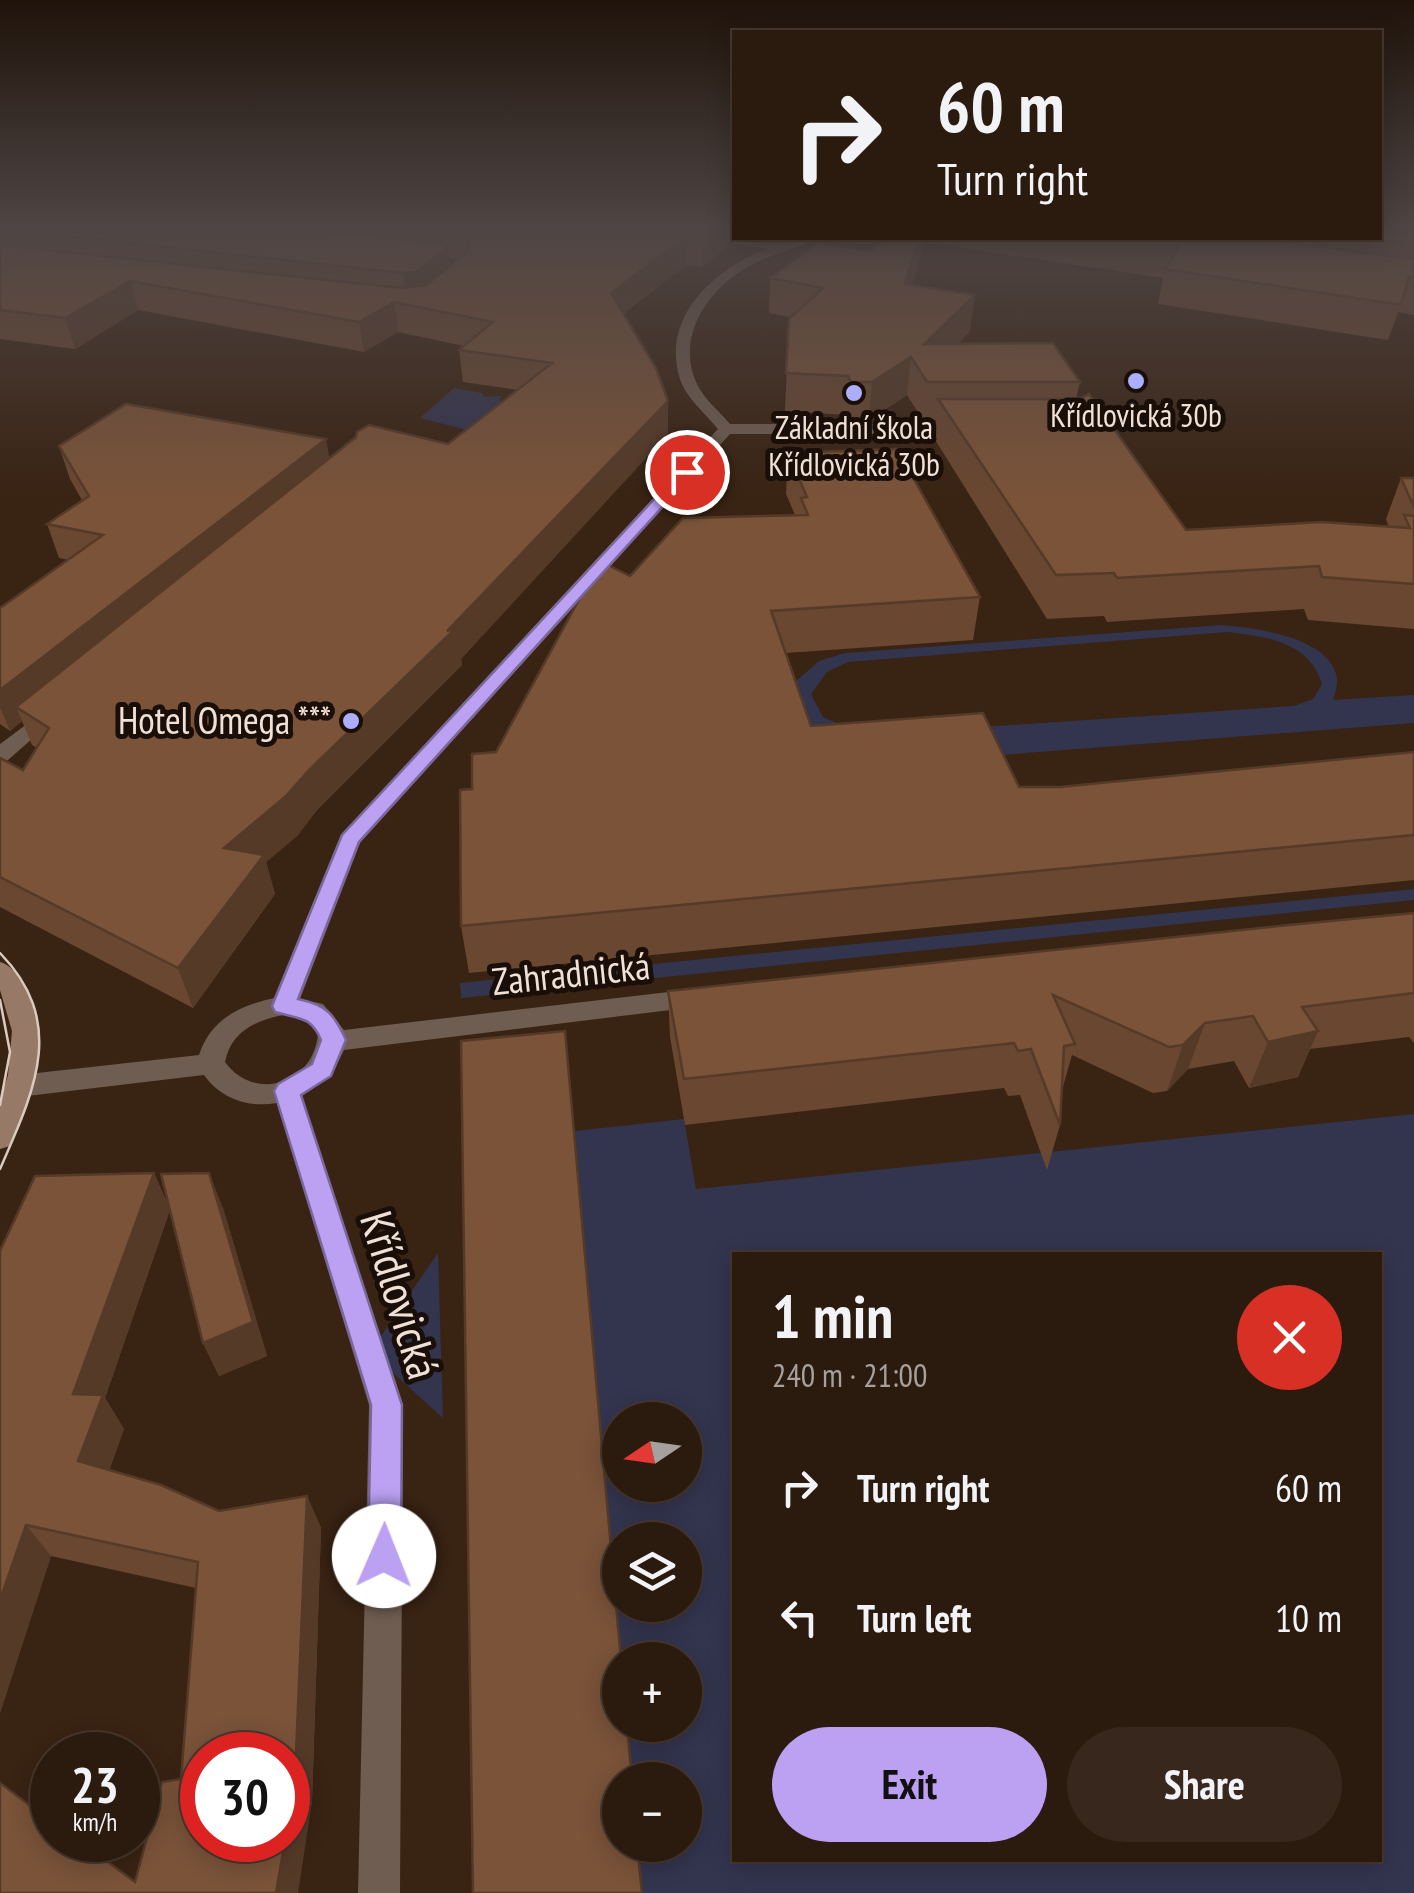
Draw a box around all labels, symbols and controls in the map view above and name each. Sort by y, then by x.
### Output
text: 60 m [937,61,1065,151]
icon: right [772,70,902,200]
text: Turn right [937,149,1088,207]
marker: Křídlovická 30b [1125,370,1147,392]
marker: Základní škola Křídlovická 30b [843,382,865,404]
place label: Křídlovická 30b [1050,394,1222,436]
place label: Základní škola Křídlovická 30b [768,406,940,485]
pin [645,430,730,515]
icon: arrive [660,445,715,500]
place label: Hotel Omega *** [118,695,331,744]
marker: Hotel Omega *** [340,710,362,732]
street label: Zahradnická [489,940,652,1005]
street label: Křídlovická [348,1204,454,1385]
text: 1 min [772,1277,893,1355]
button: close [1237,1285,1342,1390]
text: 240 m · 21:00 [772,1354,927,1396]
north arrow [602,1402,702,1502]
map controls [602,1402,702,1862]
icon: right [772,1460,827,1515]
text: Turn right [857,1463,989,1512]
text: 60 m [1275,1463,1342,1512]
position arrow [332,1504,436,1608]
button: layers [602,1522,702,1622]
icon: left [772,1590,827,1645]
text: Turn left [857,1593,971,1642]
text: 10 m [1275,1593,1342,1642]
button: + [602,1642,702,1742]
button: Exit [772,1727,1047,1842]
button: Share [1067,1727,1342,1842]
speed limit sign: 30 [180,1732,310,1862]
text: 23 [71,1752,119,1817]
button: − [602,1762,702,1862]
text: km/h [73,1806,117,1838]

